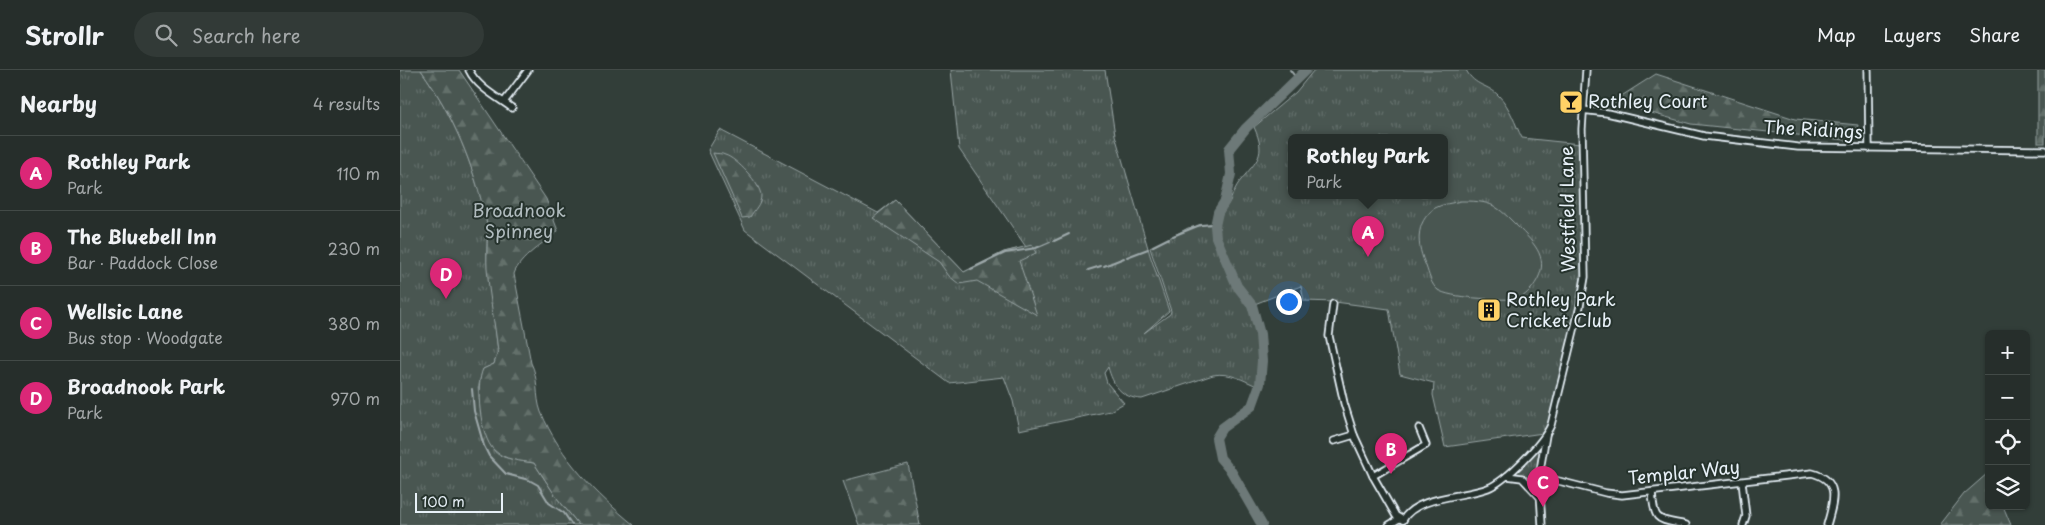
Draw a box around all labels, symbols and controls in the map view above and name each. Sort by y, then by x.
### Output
search box [134,12,484,57]
text: Strollr [25,17,104,53]
icon: search [152,21,180,49]
text: Search here [192,21,301,49]
text: Map [1817,21,1856,48]
text: Layers [1884,21,1941,48]
text: Share [1969,21,2020,48]
text: Nearby [20,87,97,119]
place label: Rothley Court [1588,87,1707,114]
bar icon: Rothley Court [1558,89,1584,115]
text: 4 results [313,91,380,115]
street label: The Ridings [1763,112,1864,145]
popup [1288,134,1448,199]
text: Rothley Park [1306,141,1430,169]
street label: Westfield Lane [1552,145,1581,273]
text: Rothley Park [67,147,191,175]
text: A [30,161,42,185]
text: 110 m [337,161,380,185]
text: Park [1306,169,1342,193]
text: Park [67,175,103,199]
park label: Broadnook Spinney [472,196,566,244]
pin: A [1352,216,1384,257]
text: The Bluebell Inn [67,222,217,250]
text: B [31,236,41,260]
text: 230 m [328,236,380,260]
text: Bar · Paddock Close [67,250,218,274]
pin: D [430,258,462,299]
place label: Rothley Park Cricket Club [1506,285,1616,333]
your location [1276,289,1302,315]
text: Wellsic Lane [67,297,183,325]
building icon: Rothley Park Cricket Club [1476,297,1502,323]
text: C [30,311,42,335]
text: 380 m [328,311,380,335]
text: Bus stop · Woodgate [67,325,223,349]
map controls [1985,330,2030,510]
button: + [1985,330,2030,375]
text: Broadnook Park [67,372,225,400]
button: − [1985,375,2030,420]
text: D [30,386,42,410]
text: 970 m [330,386,380,410]
text: Park [67,400,103,424]
button: locate [1985,420,2030,465]
pin: B [1375,433,1407,474]
street label: Templar Way [1627,452,1741,491]
button: layers [1985,465,2030,510]
pin: C [1527,466,1559,507]
scale bar [415,490,502,513]
text: 100 m [422,491,465,512]

